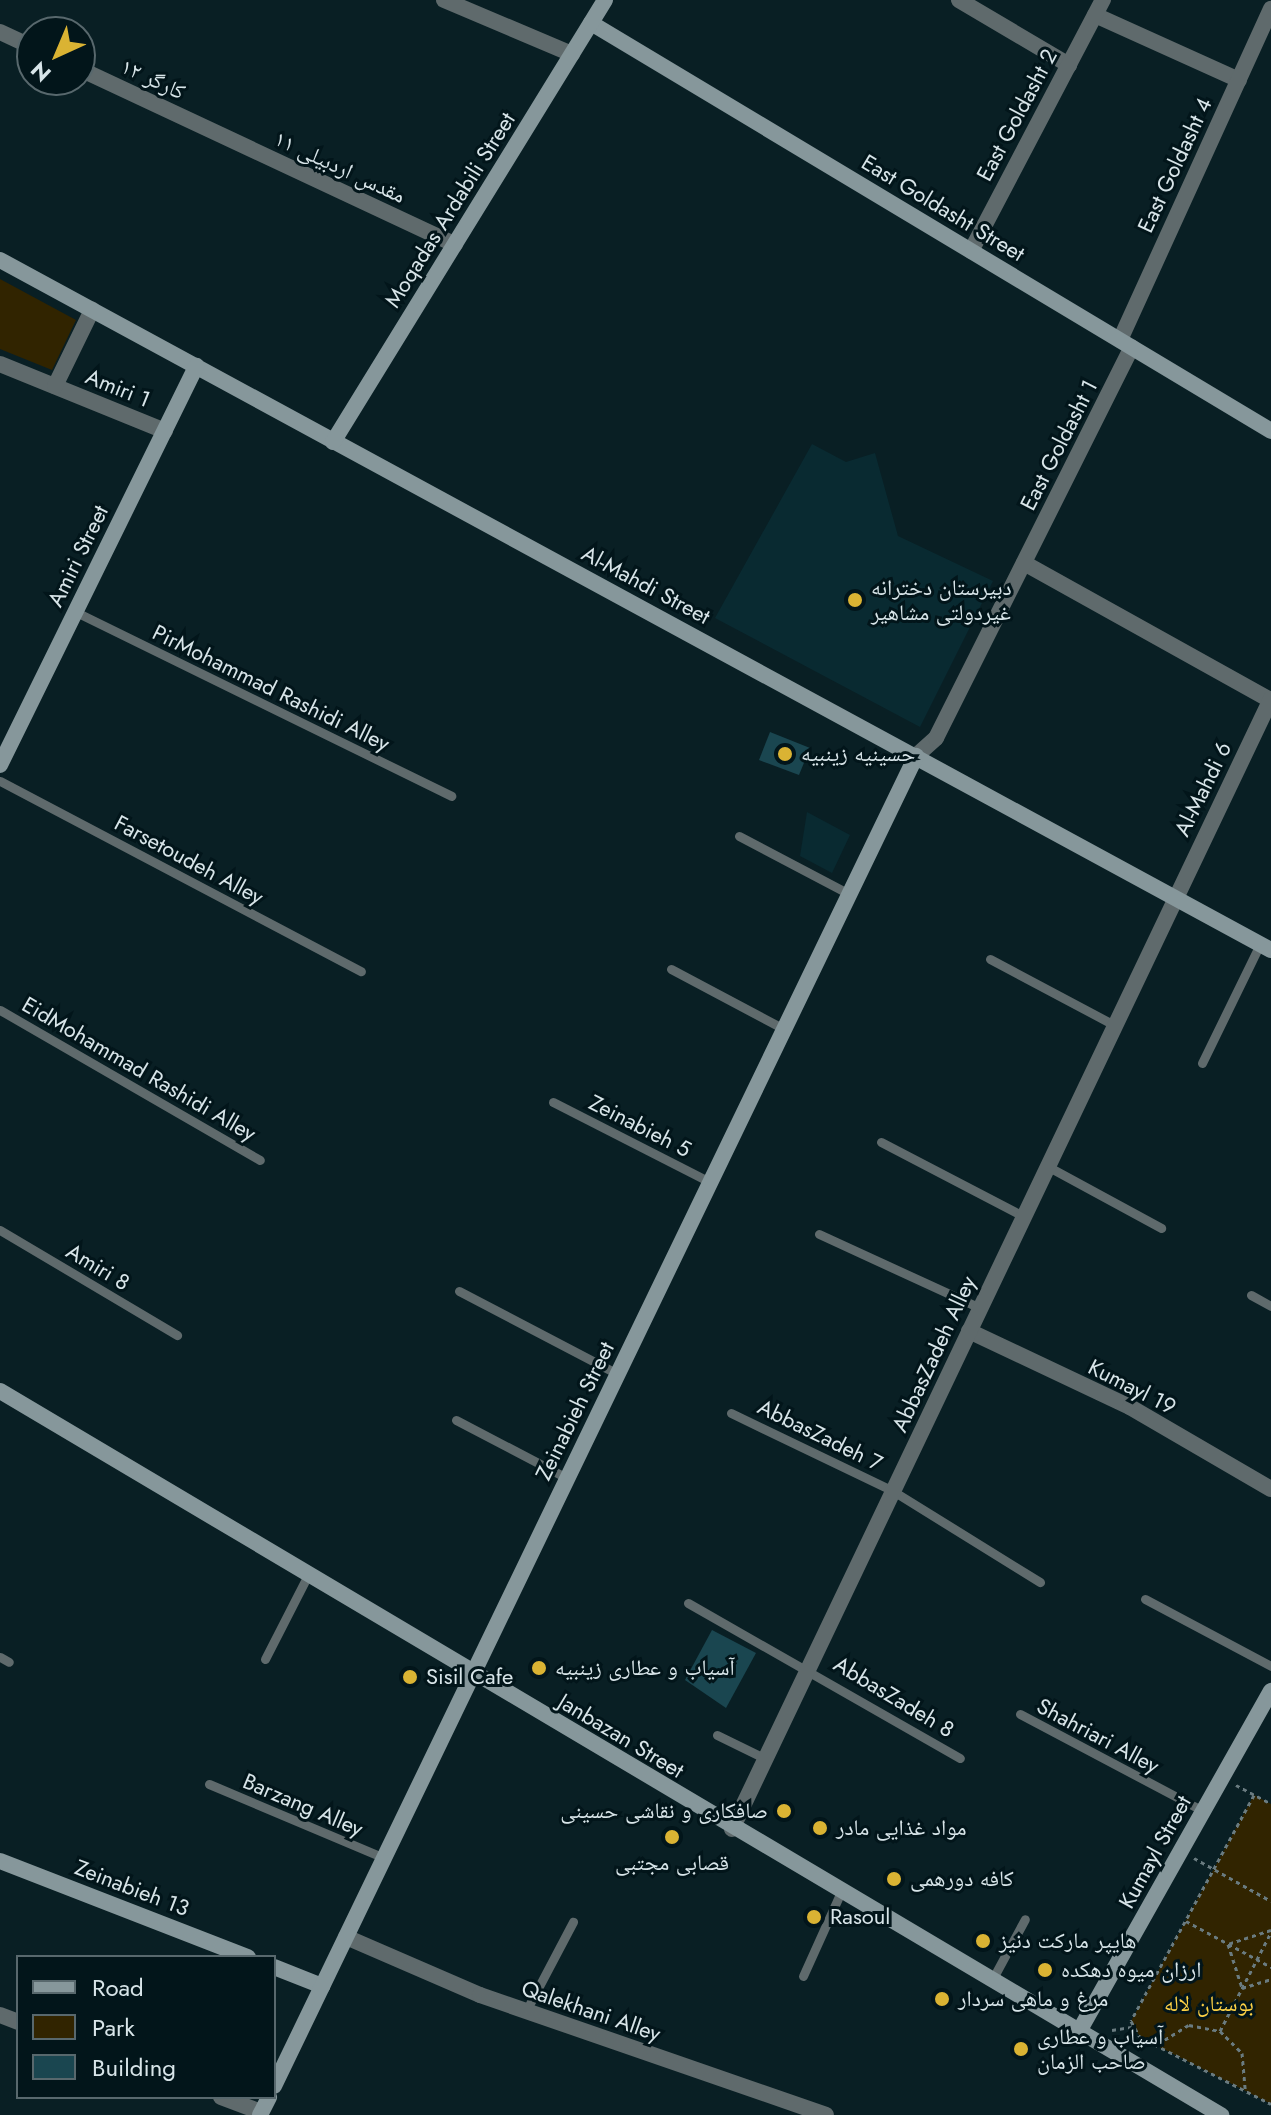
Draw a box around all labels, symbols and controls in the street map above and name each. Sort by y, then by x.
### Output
north arrow [16,16,96,96]
street label: East Goldasht 2 [971,45,1063,185]
street label: کارگر ۱۲ [117,53,189,105]
text: N [23,54,58,89]
street label: East Goldasht 4 [1132,93,1218,237]
street label: Moqadas Ardabili Street [379,108,521,312]
street label: مقدس اردبیلی ۱۱ [270,125,410,209]
street label: East Goldasht Street [857,149,1029,267]
street label: Amiri 1 [82,363,154,413]
street label: East Goldasht 1 [1015,375,1103,515]
street label: Amiri Street [42,501,114,611]
street label: Al-Mahdi Street [577,540,715,630]
place label: دبیرستان دخترانه غیردولتی مشاهیر [871,574,1012,626]
marker: دبیرستان دخترانه غیردولتی مشاهیر [846,591,864,609]
street label: PirMohammad Rashidi Alley [148,619,394,757]
street label: Al-Mahdi 6 [1169,738,1237,840]
place label: حسینیه زینبیه [801,741,915,767]
marker: حسینیه زینبیه [776,745,794,763]
street label: Farsetoudeh Alley [110,810,268,910]
street label: EidMohammad Rashidi Alley [17,991,261,1147]
street label: Zeinabieh 5 [585,1089,695,1163]
street label: Amiri 8 [62,1238,134,1296]
street label: AbbasZadeh Alley [886,1272,982,1436]
street label: Zeinabieh Street [530,1337,620,1485]
street label: Kumayl 19 [1084,1354,1180,1420]
street label: AbbasZadeh 7 [753,1394,887,1476]
street label: AbbasZadeh 8 [829,1651,959,1743]
place label: آسیاب و عطاری زینبیه [555,1655,735,1681]
marker: آسیاب و عطاری زینبیه [530,1659,548,1677]
place label: Sisil Cafe [426,1664,513,1690]
marker: Sisil Cafe [401,1668,419,1686]
street label: Janbazan Street [553,1688,689,1784]
street label: Shahriari Alley [1032,1693,1164,1779]
street label: Barzang Alley [239,1768,367,1842]
street label: Kumayl Street [1113,1791,1197,1913]
place label: صافکاری و نقاشی حسینی [560,1798,768,1824]
marker: صافکاری و نقاشی حسینی [775,1802,793,1820]
place label: مواد غذایی مادر [836,1815,967,1841]
marker: مواد غذایی مادر [811,1819,829,1837]
marker: قصابی مجتبی [663,1828,681,1846]
place label: قصابی مجتبی [615,1850,729,1876]
street label: Zeinabieh 13 [71,1854,193,1922]
place label: کافه دورهمی [910,1866,1014,1892]
marker: کافه دورهمی [885,1870,903,1888]
place label: Rasoul [830,1904,890,1930]
marker: Rasoul [805,1908,823,1926]
place label: هایپر مارکت دنیز [999,1928,1136,1954]
marker: هایپر مارکت دنیز [974,1932,992,1950]
legend [16,1955,276,2099]
place label: ارزان میوه دهکده [1061,1957,1202,1983]
marker: ارزان میوه دهکده [1036,1961,1054,1979]
text: Road [92,1970,144,2005]
street label: Qalekhani Alley [518,1975,664,2047]
place label: مرغ و ماهی سردار [958,1986,1108,2012]
marker: مرغ و ماهی سردار [933,1990,951,2008]
park label: بوستان لاله [1164,1991,1254,2017]
text: Park [92,2010,135,2045]
place label: آسیاب و عطاری صاحب الزمان [1037,2023,1163,2074]
marker: آسیاب و عطاری صاحب الزمان [1012,2040,1030,2058]
text: Building [92,2050,176,2085]

